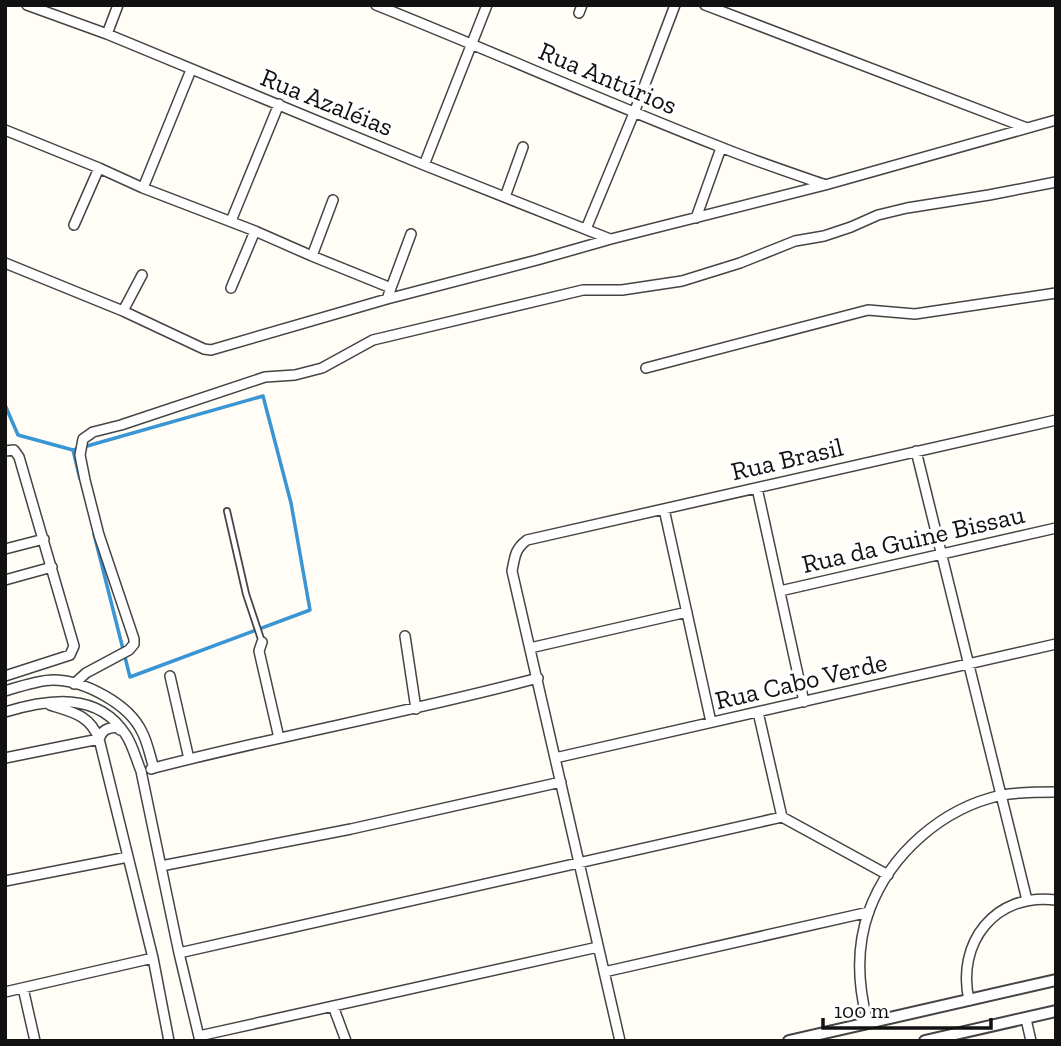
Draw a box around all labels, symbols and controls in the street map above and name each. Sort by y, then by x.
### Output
street label: Rua Antúrios [534,35,682,121]
street label: Rua Azaléias [256,61,398,143]
street label: Rua Brasil [728,431,846,487]
street label: Rua da Guine Bissau [799,498,1028,580]
street label: Rua Cabo Verde [712,646,890,716]
scale bar [823,986,991,1030]
text: 100 m [834,998,889,1023]

